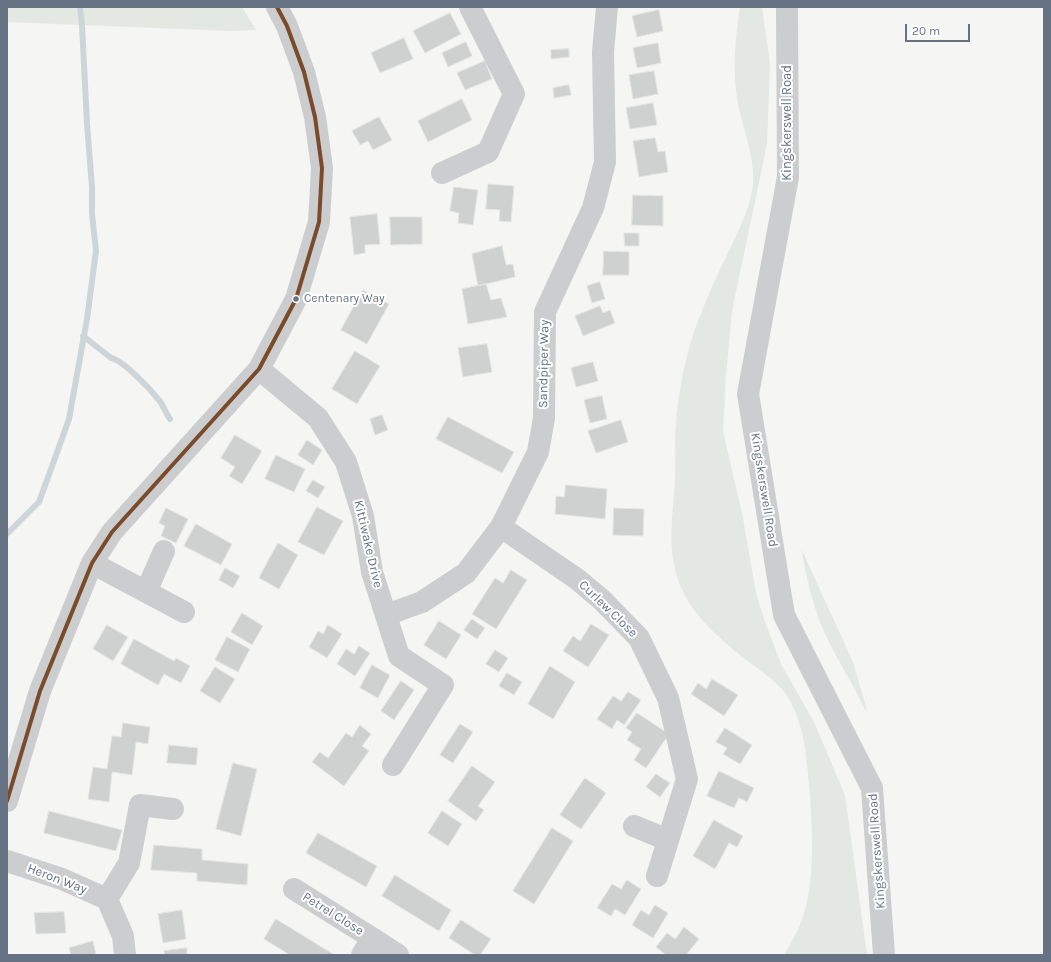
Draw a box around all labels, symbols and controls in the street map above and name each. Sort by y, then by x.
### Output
scale bar [907,16,972,42]
text: 20 m [912,24,940,38]
street label: Kingskerswell Road [779,65,795,181]
place label: Centenary Way [304,292,385,306]
marker: Centenary Way [291,294,301,304]
street label: Sandpiper Way [535,320,553,408]
street label: Kingskerswell Road [747,432,781,548]
street label: Kittiwake Drive [350,499,386,589]
street label: Curlew Close [575,577,641,641]
street label: Kingskerswell Road [865,793,889,909]
street label: Heron Way [25,861,89,897]
street label: Petrel Close [300,889,366,939]

